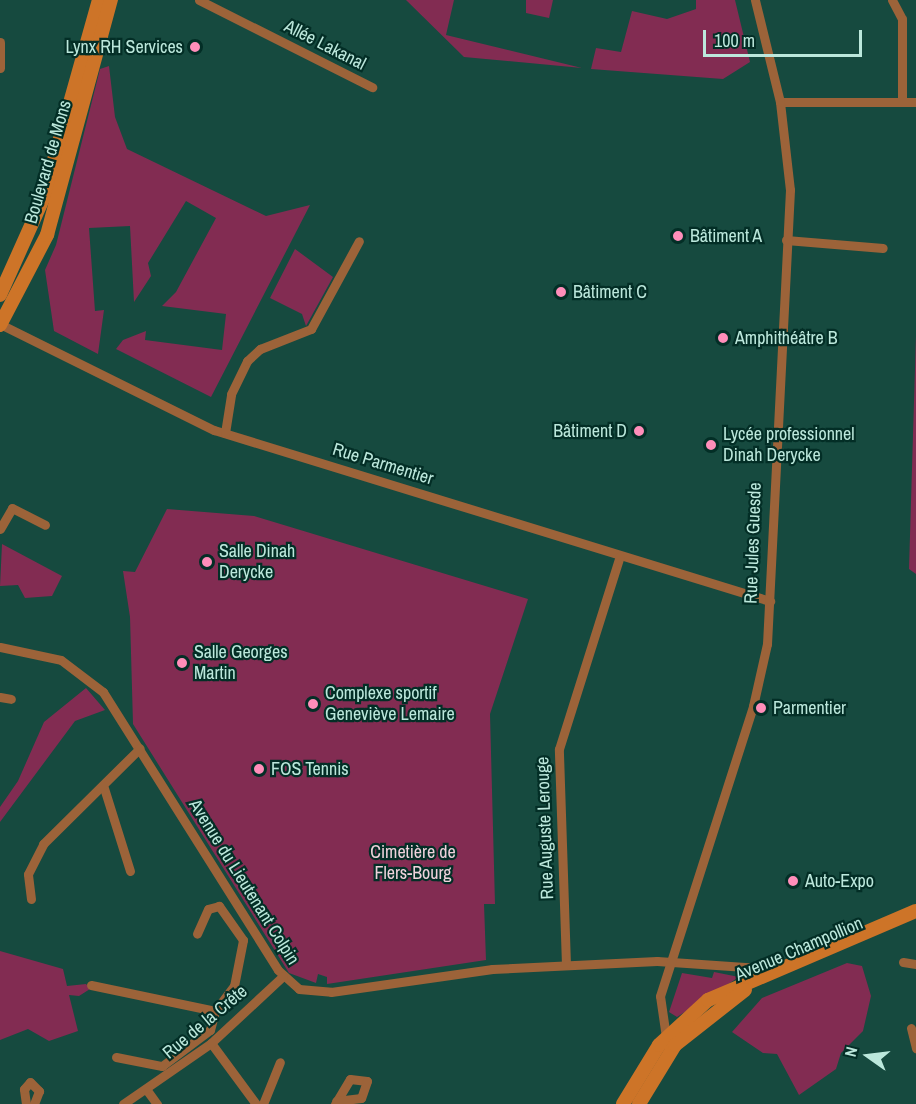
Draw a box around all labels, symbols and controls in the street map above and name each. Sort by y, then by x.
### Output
street label: Allée Lakanal [281,15,369,75]
scale bar [706,18,865,56]
text: 100 m [714,28,755,53]
place label: Lynx RH Services [65,36,183,58]
marker: Lynx RH Services [188,40,202,54]
street label: Boulevard de Mons [20,98,76,226]
place label: Bâtiment A [690,225,763,247]
marker: Bâtiment A [671,229,685,243]
place label: Bâtiment C [573,281,647,303]
marker: Bâtiment C [554,285,568,299]
place label: Amphithéâtre B [735,327,838,349]
marker: Amphithéâtre B [716,331,730,345]
place label: Bâtiment D [553,420,627,442]
marker: Bâtiment D [632,424,646,438]
place label: Lycée professionnel Dinah Derycke [723,424,855,466]
street label: Rue Parmentier [330,438,436,490]
marker: Lycée professionnel Dinah Derycke [704,438,718,452]
street label: Rue Jules Guesde [740,482,766,604]
place label: Salle Dinah Derycke [219,541,295,584]
marker: Salle Dinah Derycke [200,555,214,569]
place label: Salle Georges Martin [194,642,288,684]
marker: Salle Georges Martin [175,656,189,670]
place label: Complexe sportif Geneviève Lemaire [325,683,455,726]
marker: Complexe sportif Geneviève Lemaire [306,697,320,711]
place label: Parmentier [773,697,846,719]
marker: Parmentier [754,701,768,715]
street label: Rue Auguste Lerouge [532,756,558,900]
place label: FOS Tennis [271,758,349,780]
marker: FOS Tennis [252,762,266,776]
street label: Avenue du Lieutenant Colpin [184,795,304,969]
park label: Cimetière de Flers-Bourg [370,842,456,884]
place label: Auto-Expo [805,870,874,892]
marker: Auto-Expo [786,874,800,888]
street label: Avenue Champollion [732,912,866,986]
street label: Rue de la Crête [158,981,252,1063]
north arrow [838,1026,898,1086]
text: N [839,1044,862,1059]

